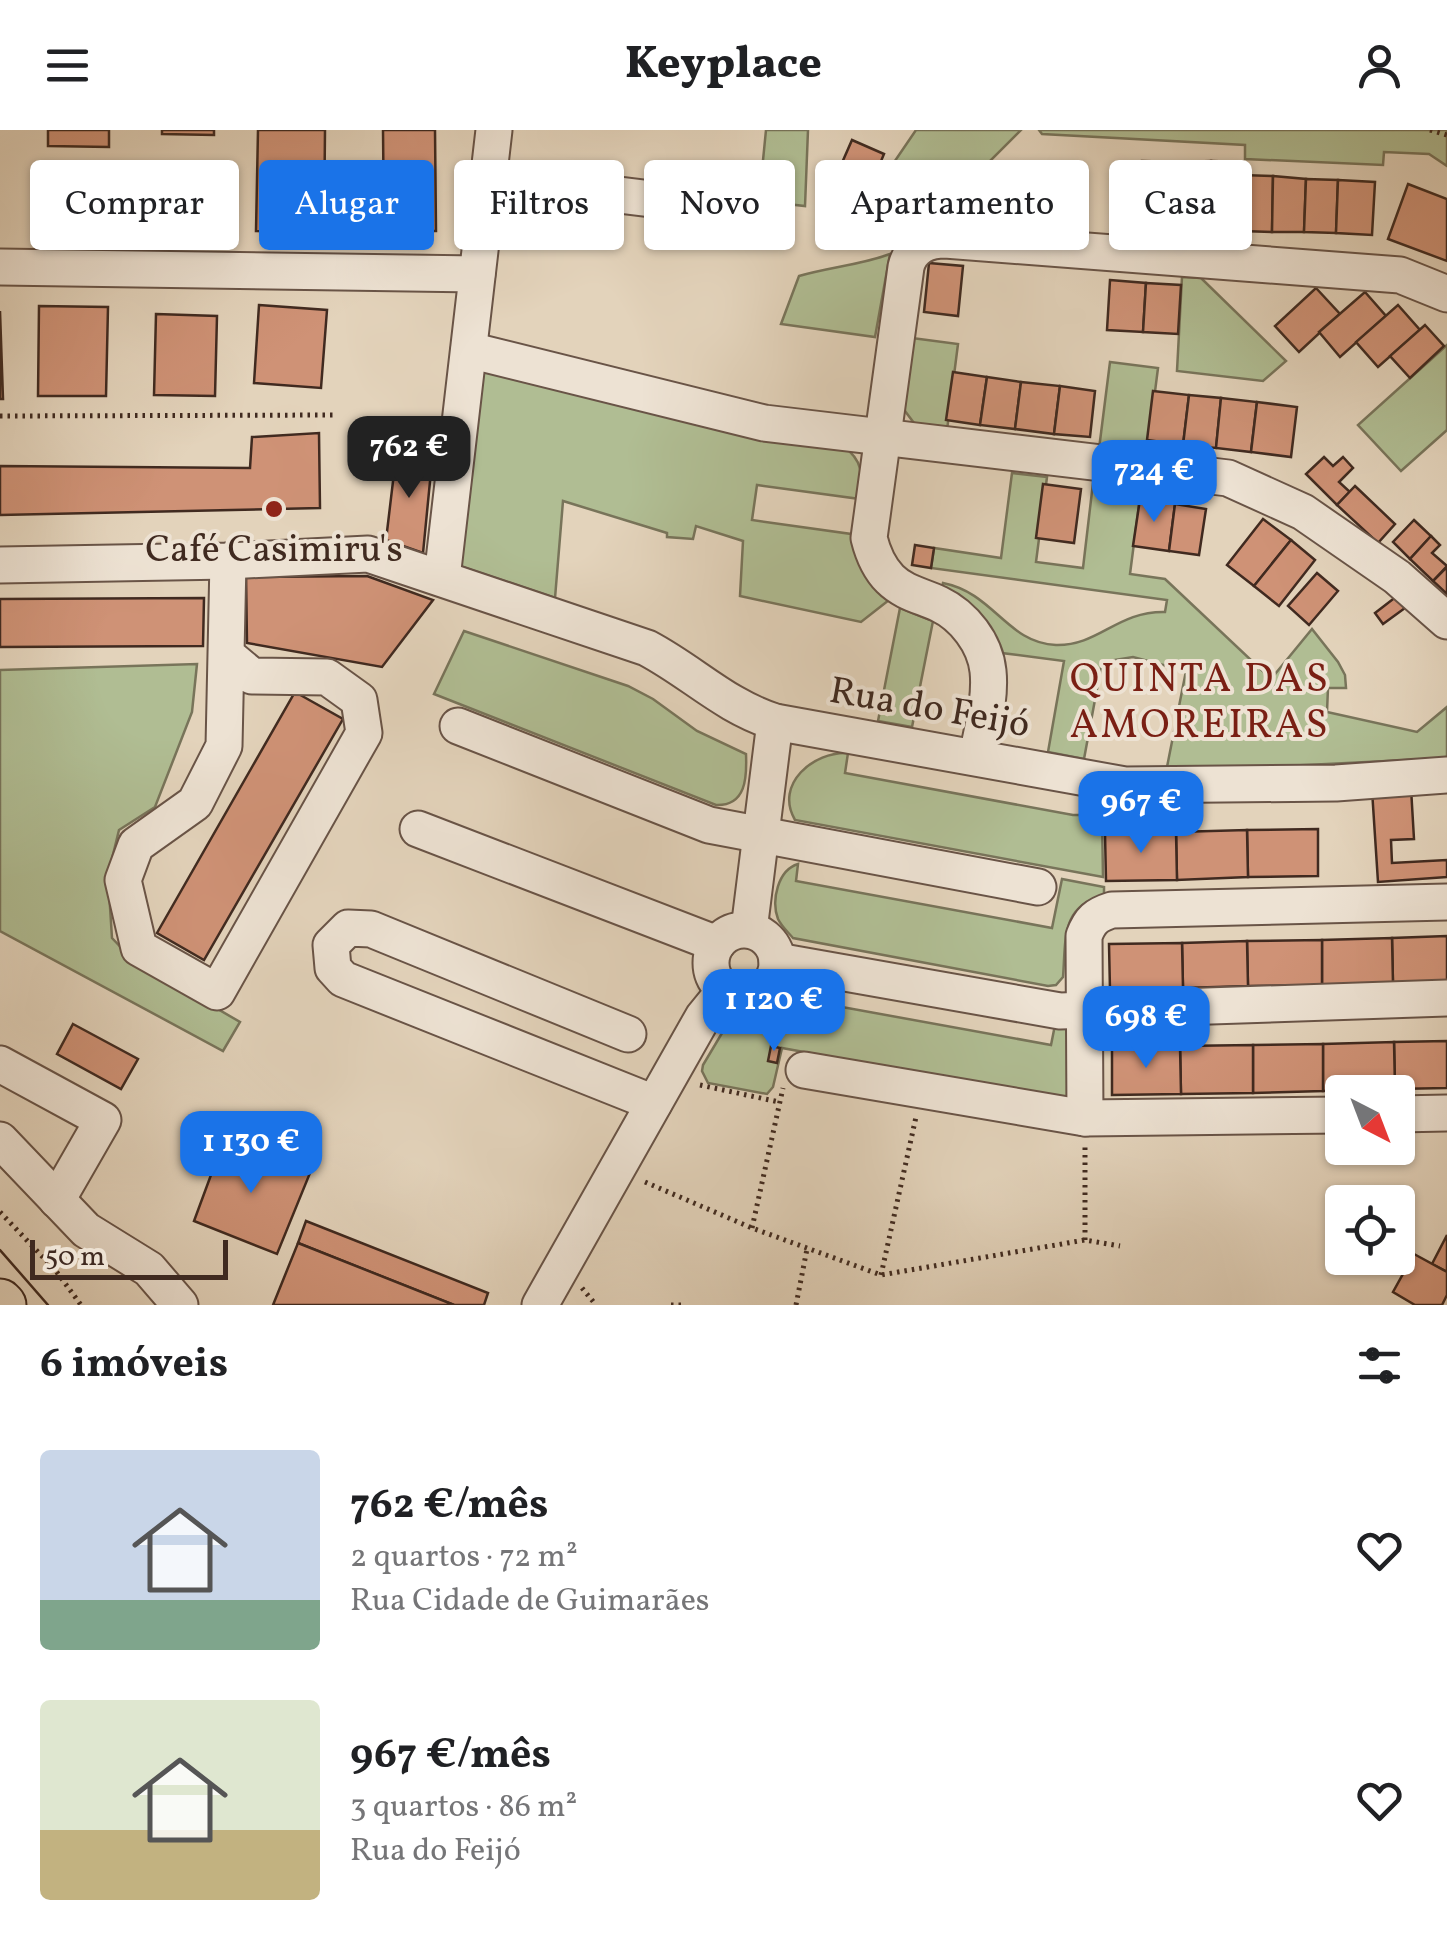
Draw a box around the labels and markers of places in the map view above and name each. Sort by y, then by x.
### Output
pin: 762 € [339,416,479,501]
pin: 724 € [1084,440,1224,525]
marker: Café Casimiru's [263,498,285,520]
place label: Café Casimiru's [145,525,403,578]
pin: 967 € [1071,771,1211,856]
pin: 1 120 € [682,969,866,1054]
pin: 698 € [1076,986,1216,1071]
pin: 1 130 € [159,1111,343,1196]

